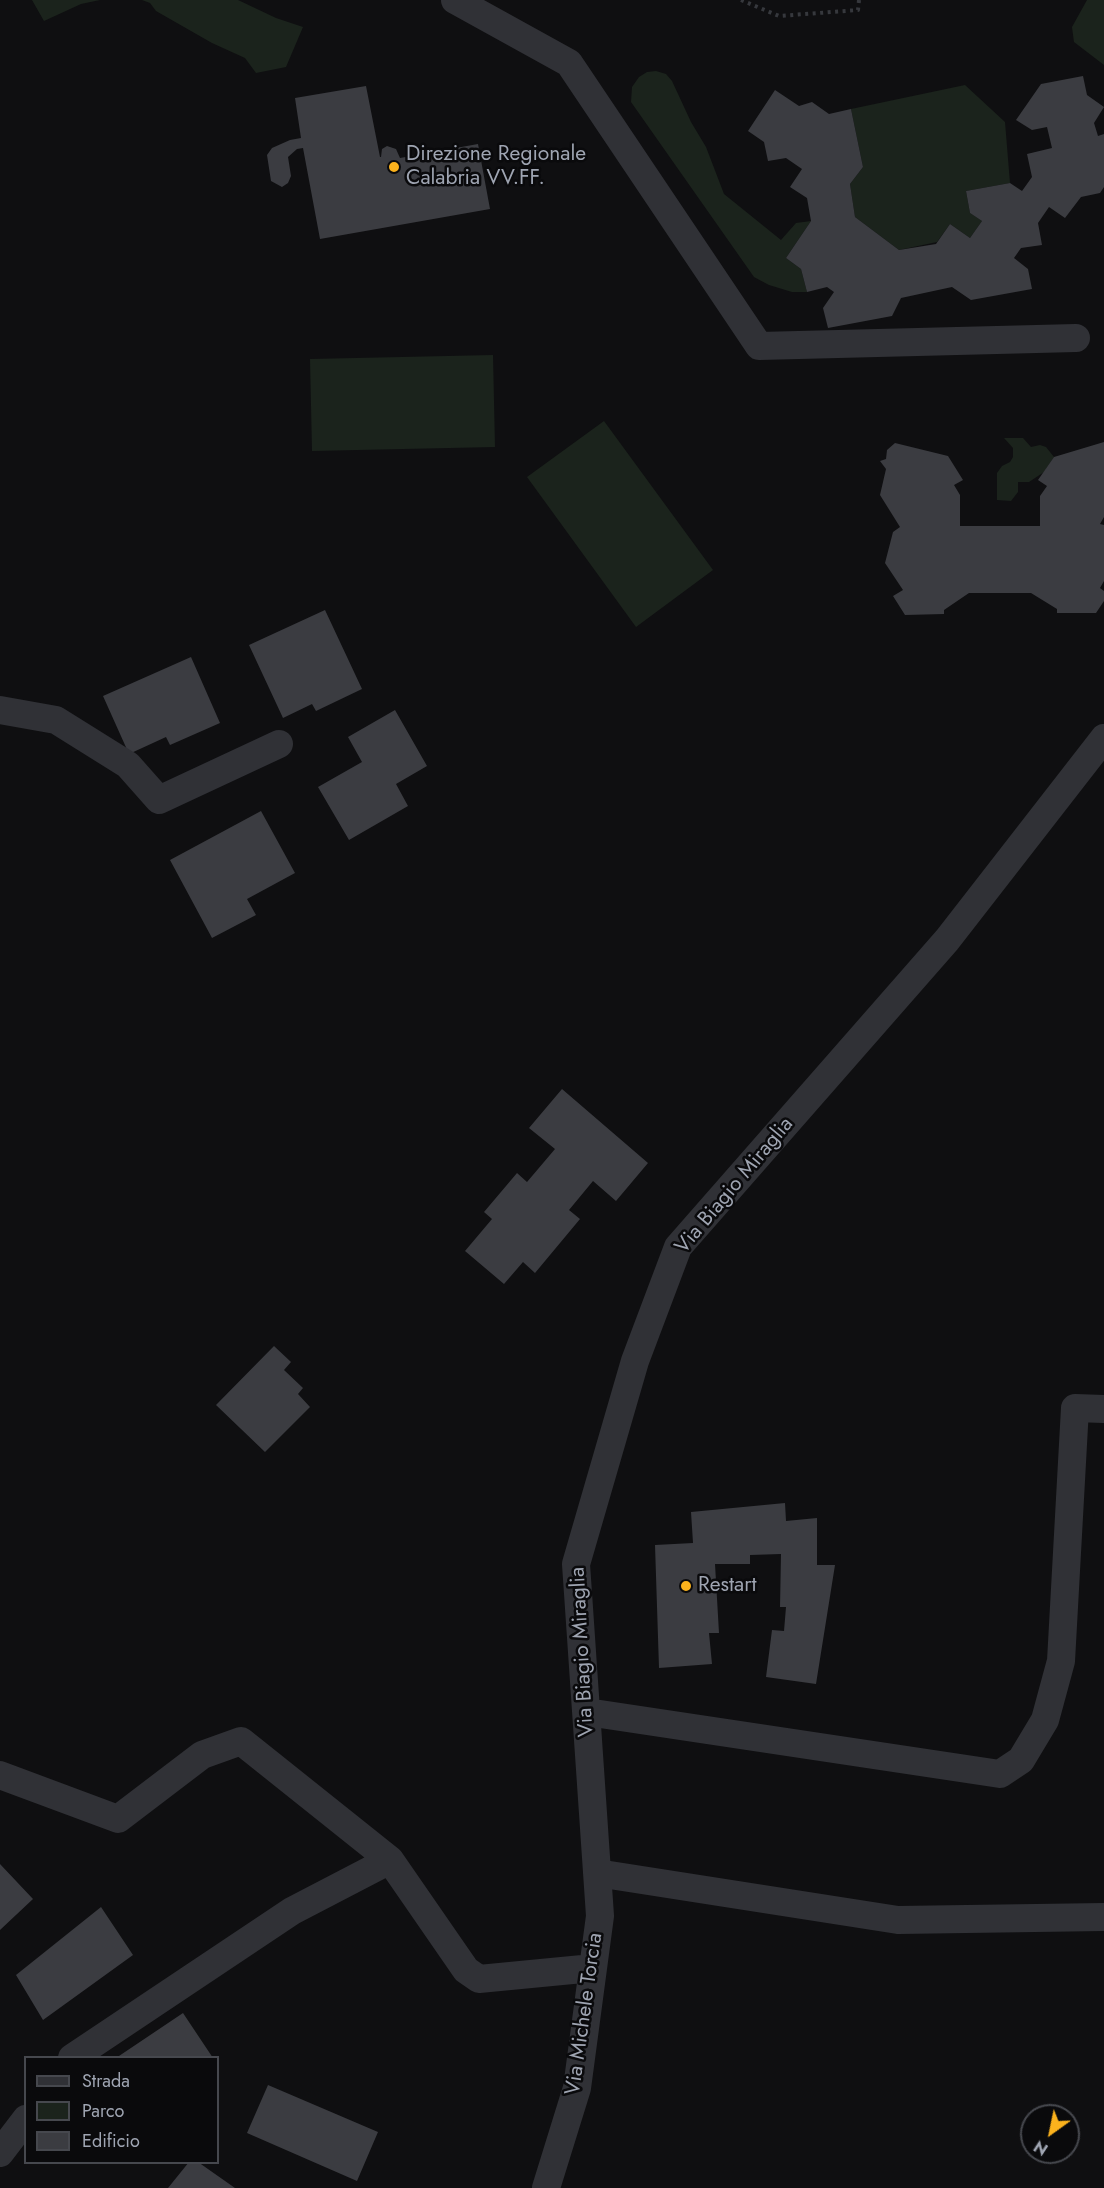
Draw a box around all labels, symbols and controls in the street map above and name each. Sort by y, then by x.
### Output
place label: Direzione Regionale Calabria VV.FF. [406,142,586,192]
marker: Direzione Regionale Calabria VV.FF. [387,160,401,174]
street label: Via Biagio Miraglia [671,1113,799,1259]
street label: Via Biagio Miraglia [566,1566,600,1738]
place label: Restart [698,1573,756,1599]
marker: Restart [679,1579,693,1593]
street label: Via Michele Torcia [561,1931,609,2097]
legend [24,2056,219,2164]
text: Strada [82,2068,130,2094]
text: Parco [82,2098,124,2124]
north arrow [1020,2104,1080,2164]
text: Edificio [82,2128,140,2154]
text: N [1029,2135,1053,2161]

